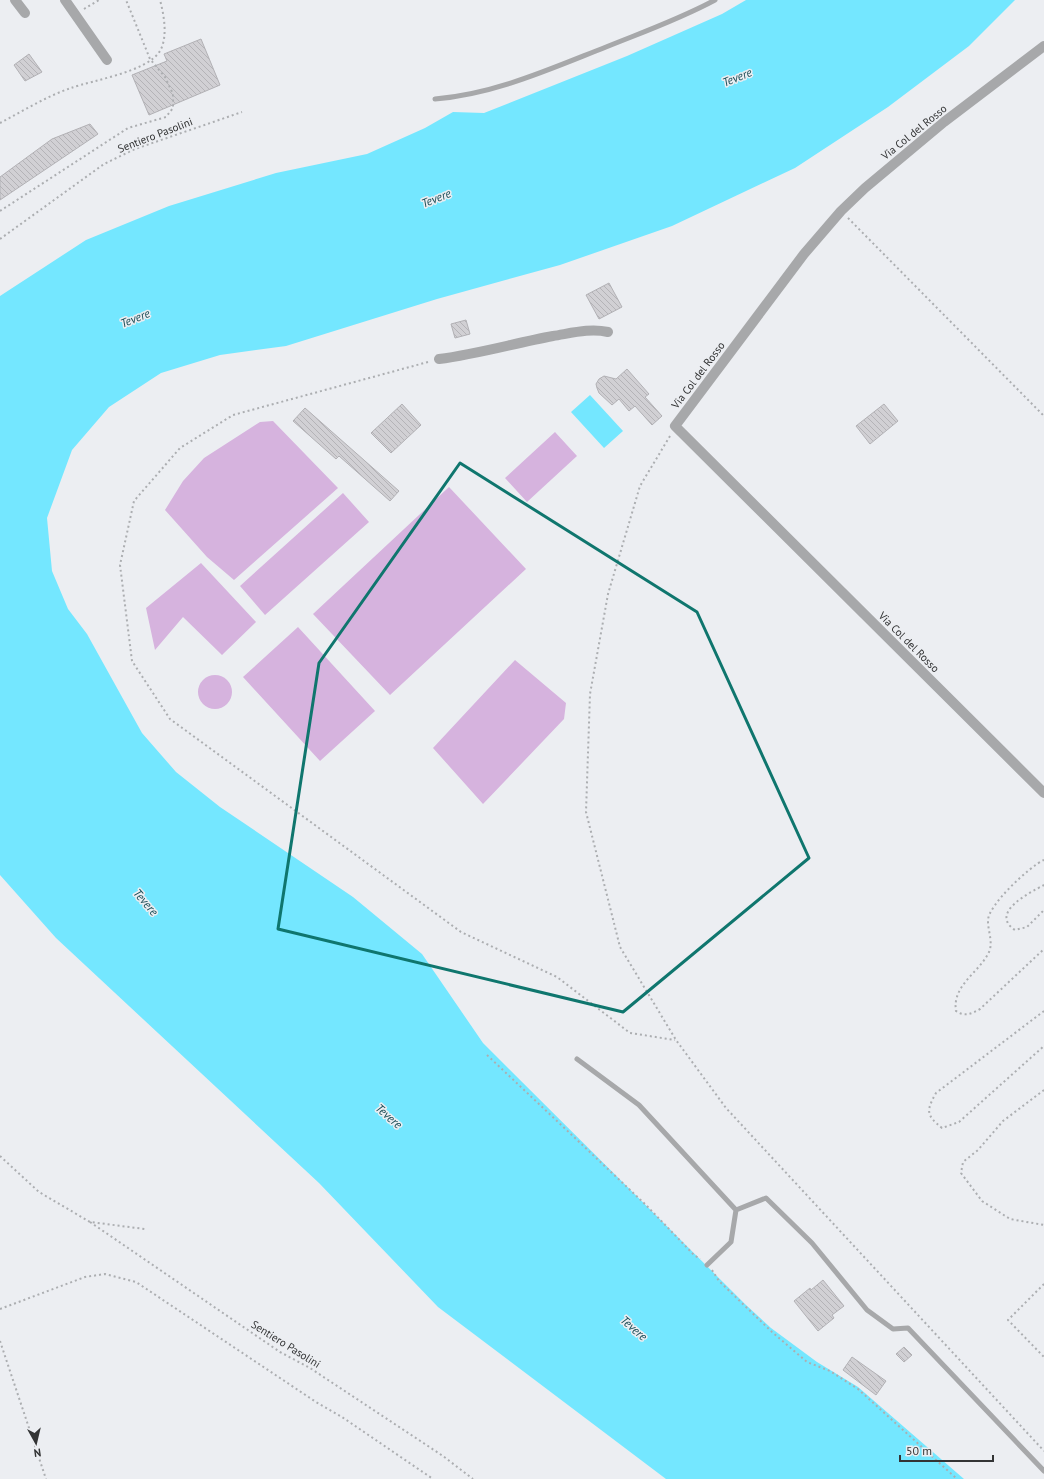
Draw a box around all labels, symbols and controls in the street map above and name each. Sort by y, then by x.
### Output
water label: Tevere [720,64,754,90]
street label: Via Col del Rosso [878,101,950,163]
street label: Sentiero Pasolini [116,114,195,156]
water label: Tevere [419,185,453,211]
water label: Tevere [118,305,152,331]
street label: Via Col del Rosso [668,339,728,412]
street label: Via Col del Rosso [875,608,942,675]
water label: Tevere [130,885,162,919]
water label: Tevere [372,1100,406,1132]
water label: Tevere [617,1312,651,1344]
street label: Sentiero Pasolini [249,1317,323,1371]
north arrow [16,1423,56,1463]
scale bar [900,1437,993,1463]
text: 50 m [906,1443,932,1458]
text: N [33,1445,42,1460]

